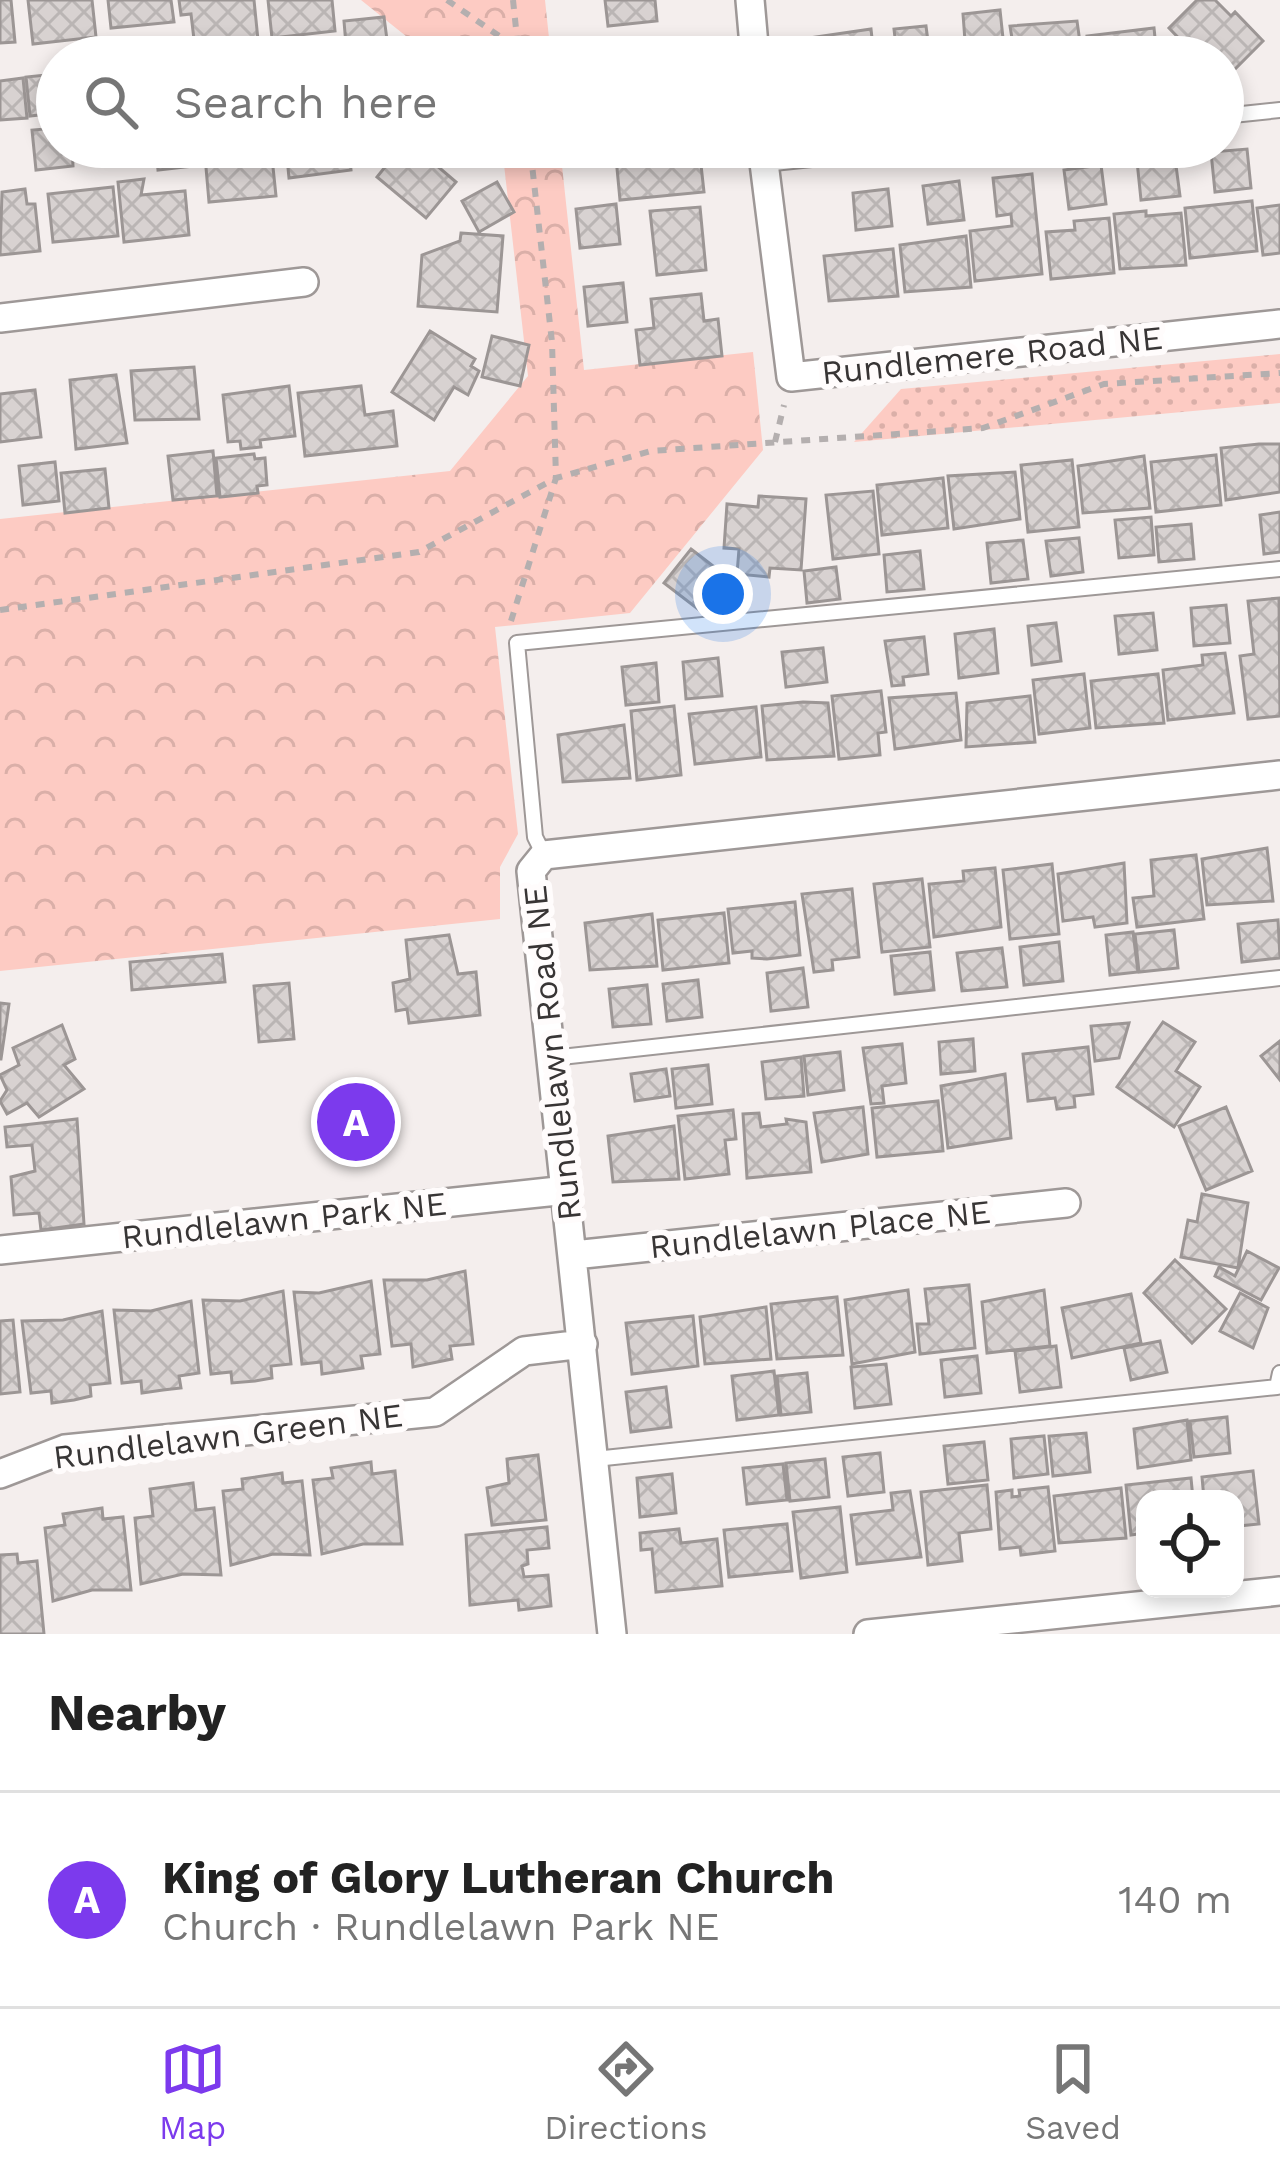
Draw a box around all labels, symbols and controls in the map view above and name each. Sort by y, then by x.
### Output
search box [36,36,1244,168]
icon: search [78,69,144,135]
text: Search here [174,76,438,129]
street label: Rundlemere Road NE [819,318,1165,392]
your location [693,564,753,624]
street label: Rundlelawn Road NE [515,883,589,1223]
pin: A [317,1077,395,1167]
street label: Rundlelawn Park NE [120,1184,448,1256]
street label: Rundlelawn Place NE [647,1192,993,1266]
street label: Rundlelawn Green NE [51,1395,405,1477]
map controls [1136,1490,1244,1598]
button: locate [1136,1490,1244,1598]
text: Nearby [48,1683,226,1742]
text: King of Glory Lutheran Church [162,1851,834,1904]
text: A [74,1877,100,1922]
text: 140 m [1118,1877,1232,1922]
text: Church · Rundlelawn Park NE [162,1904,720,1949]
tab: Map [159,2036,226,2147]
tab: Directions [544,2036,707,2147]
tab: Saved [1025,2036,1121,2147]

